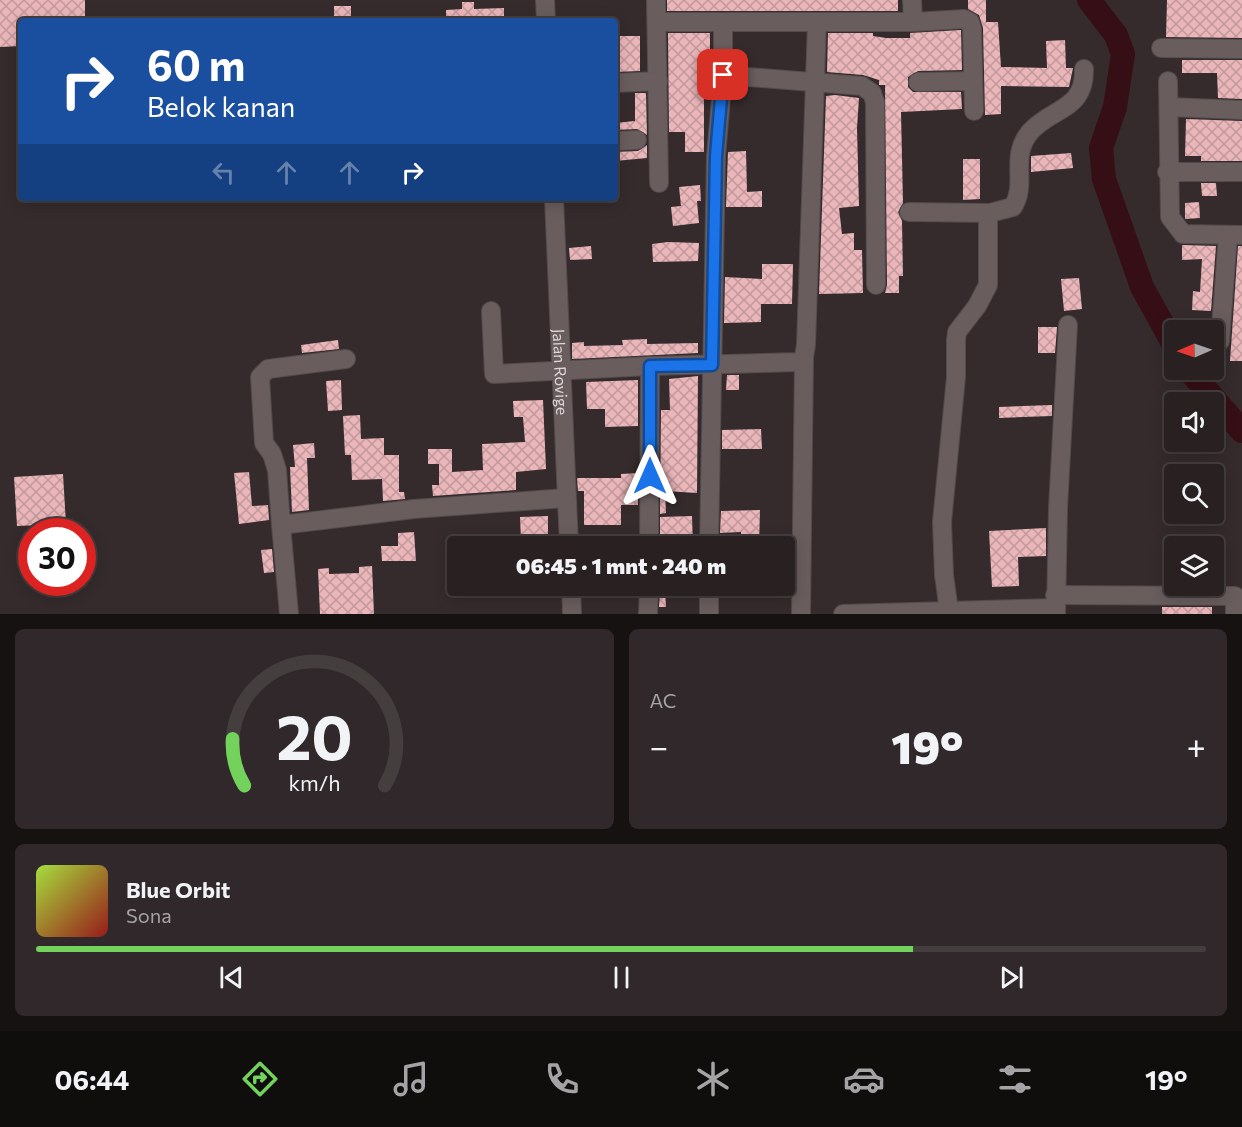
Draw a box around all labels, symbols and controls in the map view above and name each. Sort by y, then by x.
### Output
text: 60 m [147,38,246,90]
icon: right [48,42,126,120]
pin [697,49,748,100]
icon: arrive [706,58,739,91]
text: Belok kanan [147,90,295,123]
icon: left [207,156,240,189]
icon: ahead [270,156,303,189]
icon: ahead [333,156,366,189]
icon: right [396,156,429,189]
north arrow [1164,320,1224,380]
map controls [1164,320,1224,596]
street label: Jalan Rovige [550,328,573,415]
button: sound [1164,392,1224,452]
position arrow [618,444,682,508]
button: search [1164,464,1224,524]
speed limit sign: 30 [18,518,96,596]
button: layers [1164,536,1224,596]
text: 06:45 · 1 mnt · 240 m [516,552,726,579]
text: AC [650,688,676,712]
text: 20 [276,697,353,773]
text: 19° [891,718,964,773]
text: − [650,725,668,766]
text: + [1187,725,1206,766]
text: km/h [288,769,340,795]
text: Blue Orbit [126,876,230,903]
text: Sona [126,903,172,927]
icon: previous [215,961,248,994]
icon: pause [605,961,638,994]
icon: next [995,961,1028,994]
icon: directions [239,1058,281,1100]
icon: music [390,1058,432,1100]
icon: phone [541,1058,583,1100]
icon: climate [692,1058,734,1100]
icon: car [843,1058,885,1100]
icon: filters [994,1058,1036,1100]
text: 06:44 [55,1063,129,1096]
text: 19° [1145,1063,1187,1096]

